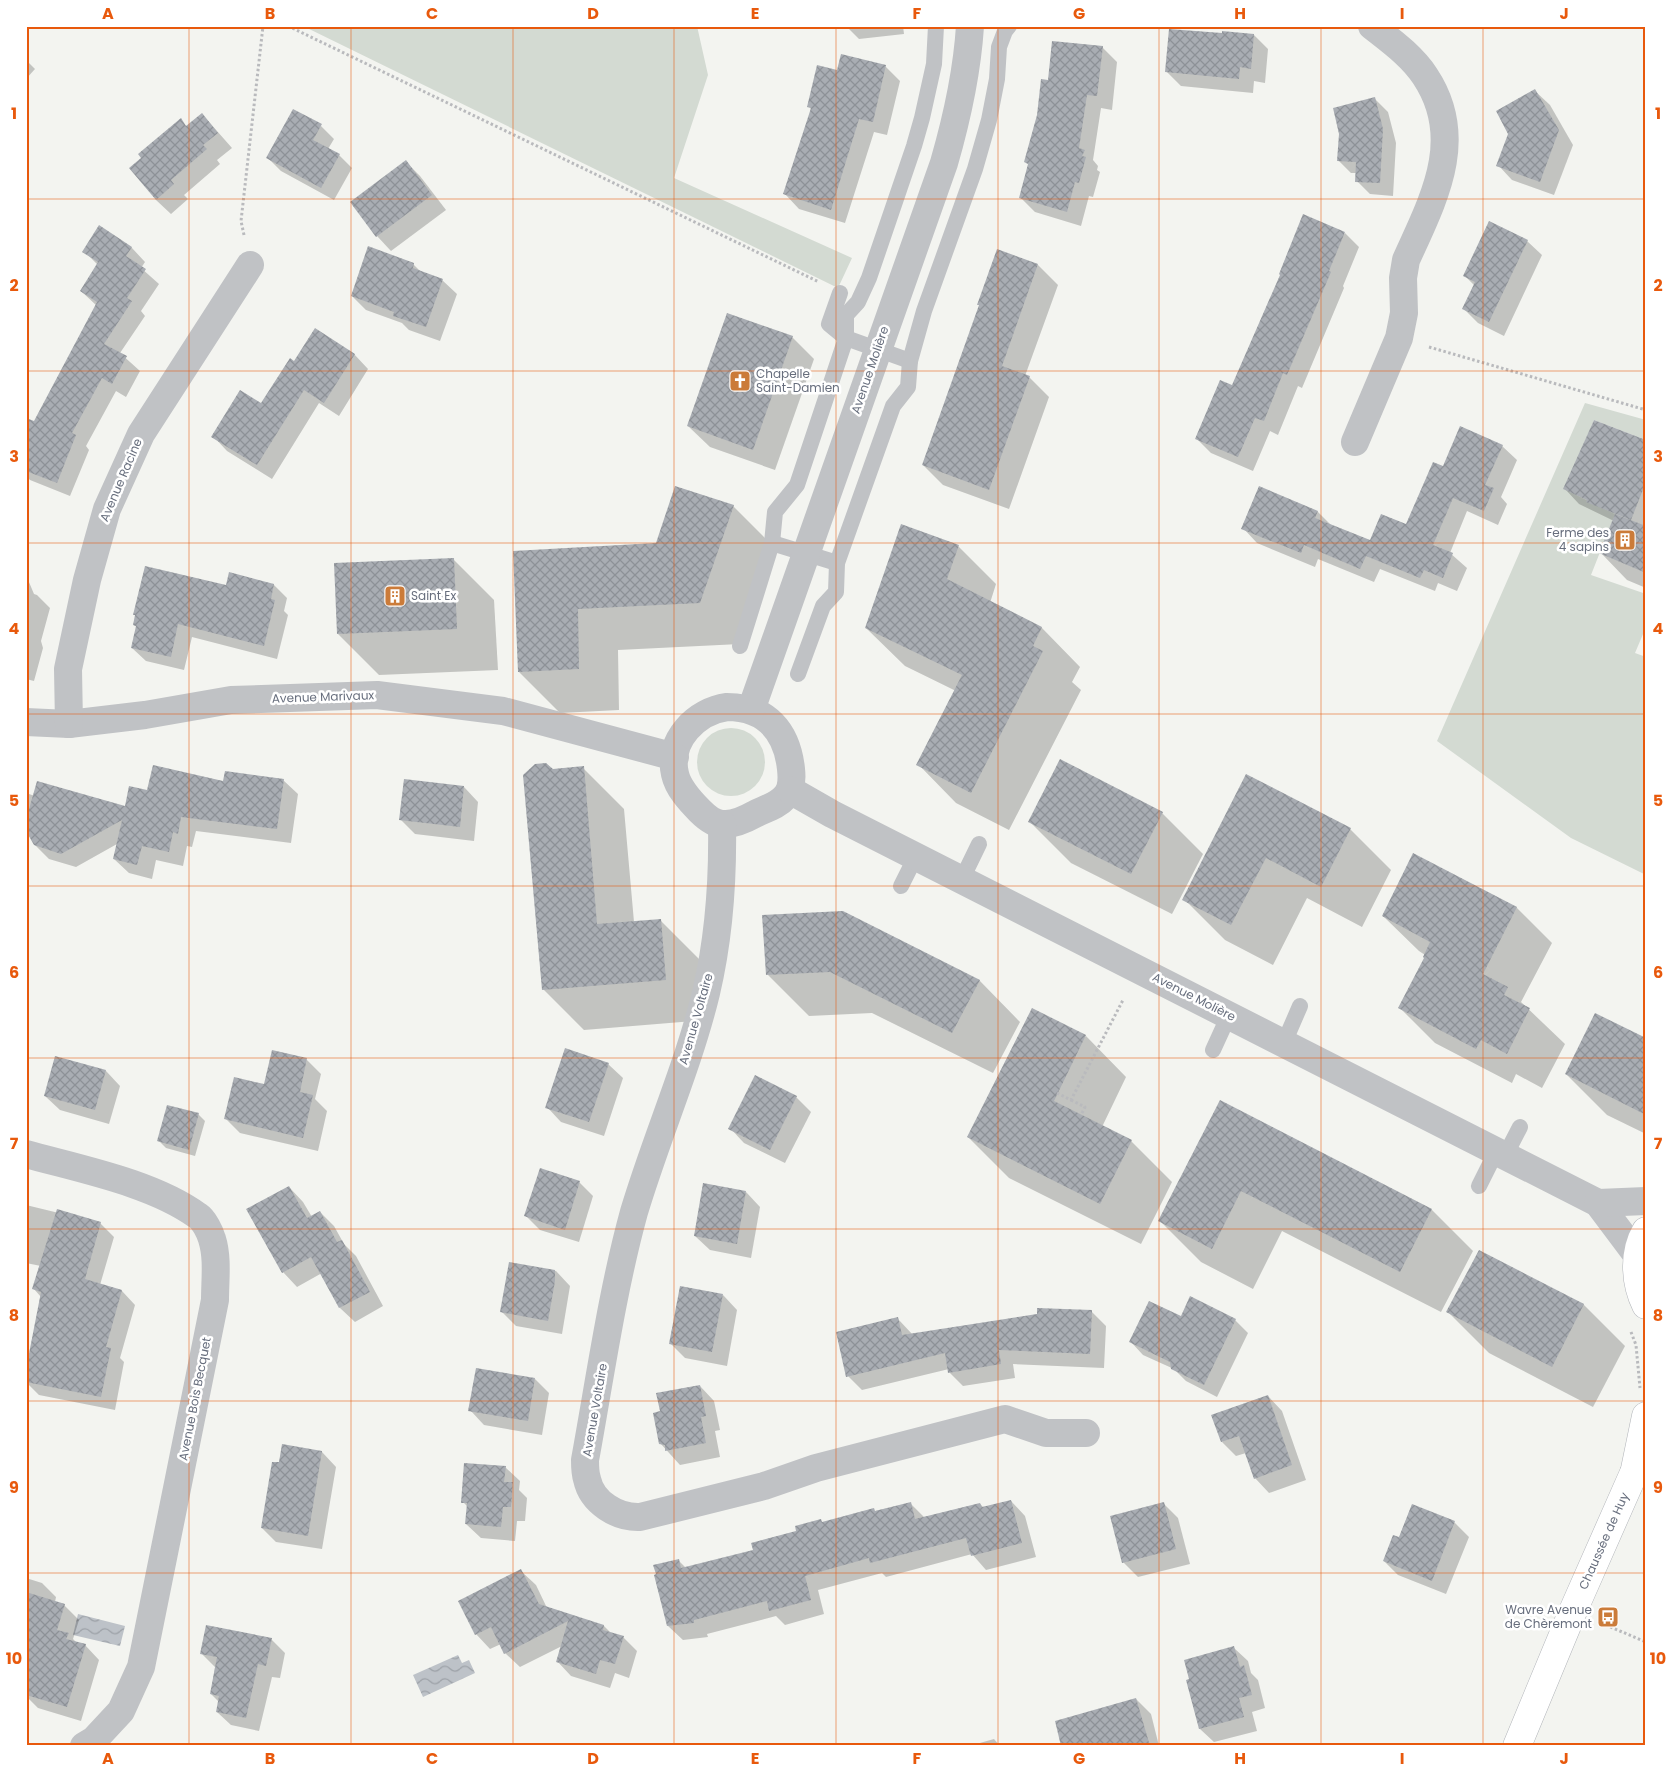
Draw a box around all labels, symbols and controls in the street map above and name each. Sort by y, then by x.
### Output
text: A [102,2,114,25]
text: B [265,2,275,25]
text: C [426,2,438,25]
text: D [587,2,599,25]
text: E [751,2,759,25]
text: F [913,2,922,25]
text: G [1073,2,1085,25]
text: H [1234,2,1246,25]
text: I [1400,2,1404,25]
text: J [1559,2,1569,25]
text: 1 [11,102,17,125]
text: 1 [1655,102,1661,125]
text: 2 [9,274,19,297]
text: 2 [1653,274,1663,297]
street label: Avenue Molière [847,324,892,416]
place label: Chapelle Saint-Damien [756,365,840,396]
church icon: Chapelle Saint-Damien [728,369,752,393]
street label: Avenue Racine [95,436,146,524]
text: 3 [9,445,19,468]
text: 3 [1653,445,1663,468]
place label: Ferme des 4 sapins [1546,524,1609,555]
building icon: Ferme des 4 sapins [1613,528,1637,552]
building icon: Saint Ex [383,584,407,608]
place label: Saint Ex [411,587,457,604]
text: 4 [9,617,20,640]
text: 4 [1653,617,1664,640]
street label: Avenue Marivaux [272,686,375,707]
text: 5 [9,789,19,812]
text: 5 [1653,789,1663,812]
text: 6 [9,961,19,984]
text: 6 [1653,961,1663,984]
street label: Avenue Molière [1150,968,1239,1025]
street label: Avenue Voltaire [674,971,717,1067]
text: 7 [10,1132,19,1155]
text: 7 [1654,1132,1663,1155]
text: 8 [9,1304,19,1327]
text: 8 [1653,1304,1663,1327]
street label: Avenue Bois Becquet [174,1336,215,1462]
street label: Avenue Voltaire [578,1362,611,1458]
text: 9 [9,1476,19,1499]
text: 9 [1653,1476,1663,1499]
street label: Chaussée de Huy [1574,1489,1633,1592]
place label: Wavre Avenue de Chèremont [1505,1601,1592,1632]
bus stop icon: Wavre Avenue de Chèremont [1596,1605,1620,1629]
text: 10 [6,1647,22,1670]
text: 10 [1650,1647,1666,1670]
text: A [102,1747,114,1770]
text: B [265,1747,275,1770]
text: C [426,1747,438,1770]
text: D [587,1747,599,1770]
text: E [751,1747,759,1770]
text: F [913,1747,922,1770]
text: G [1073,1747,1085,1770]
text: H [1234,1747,1246,1770]
text: I [1400,1747,1404,1770]
text: J [1559,1747,1569,1770]

